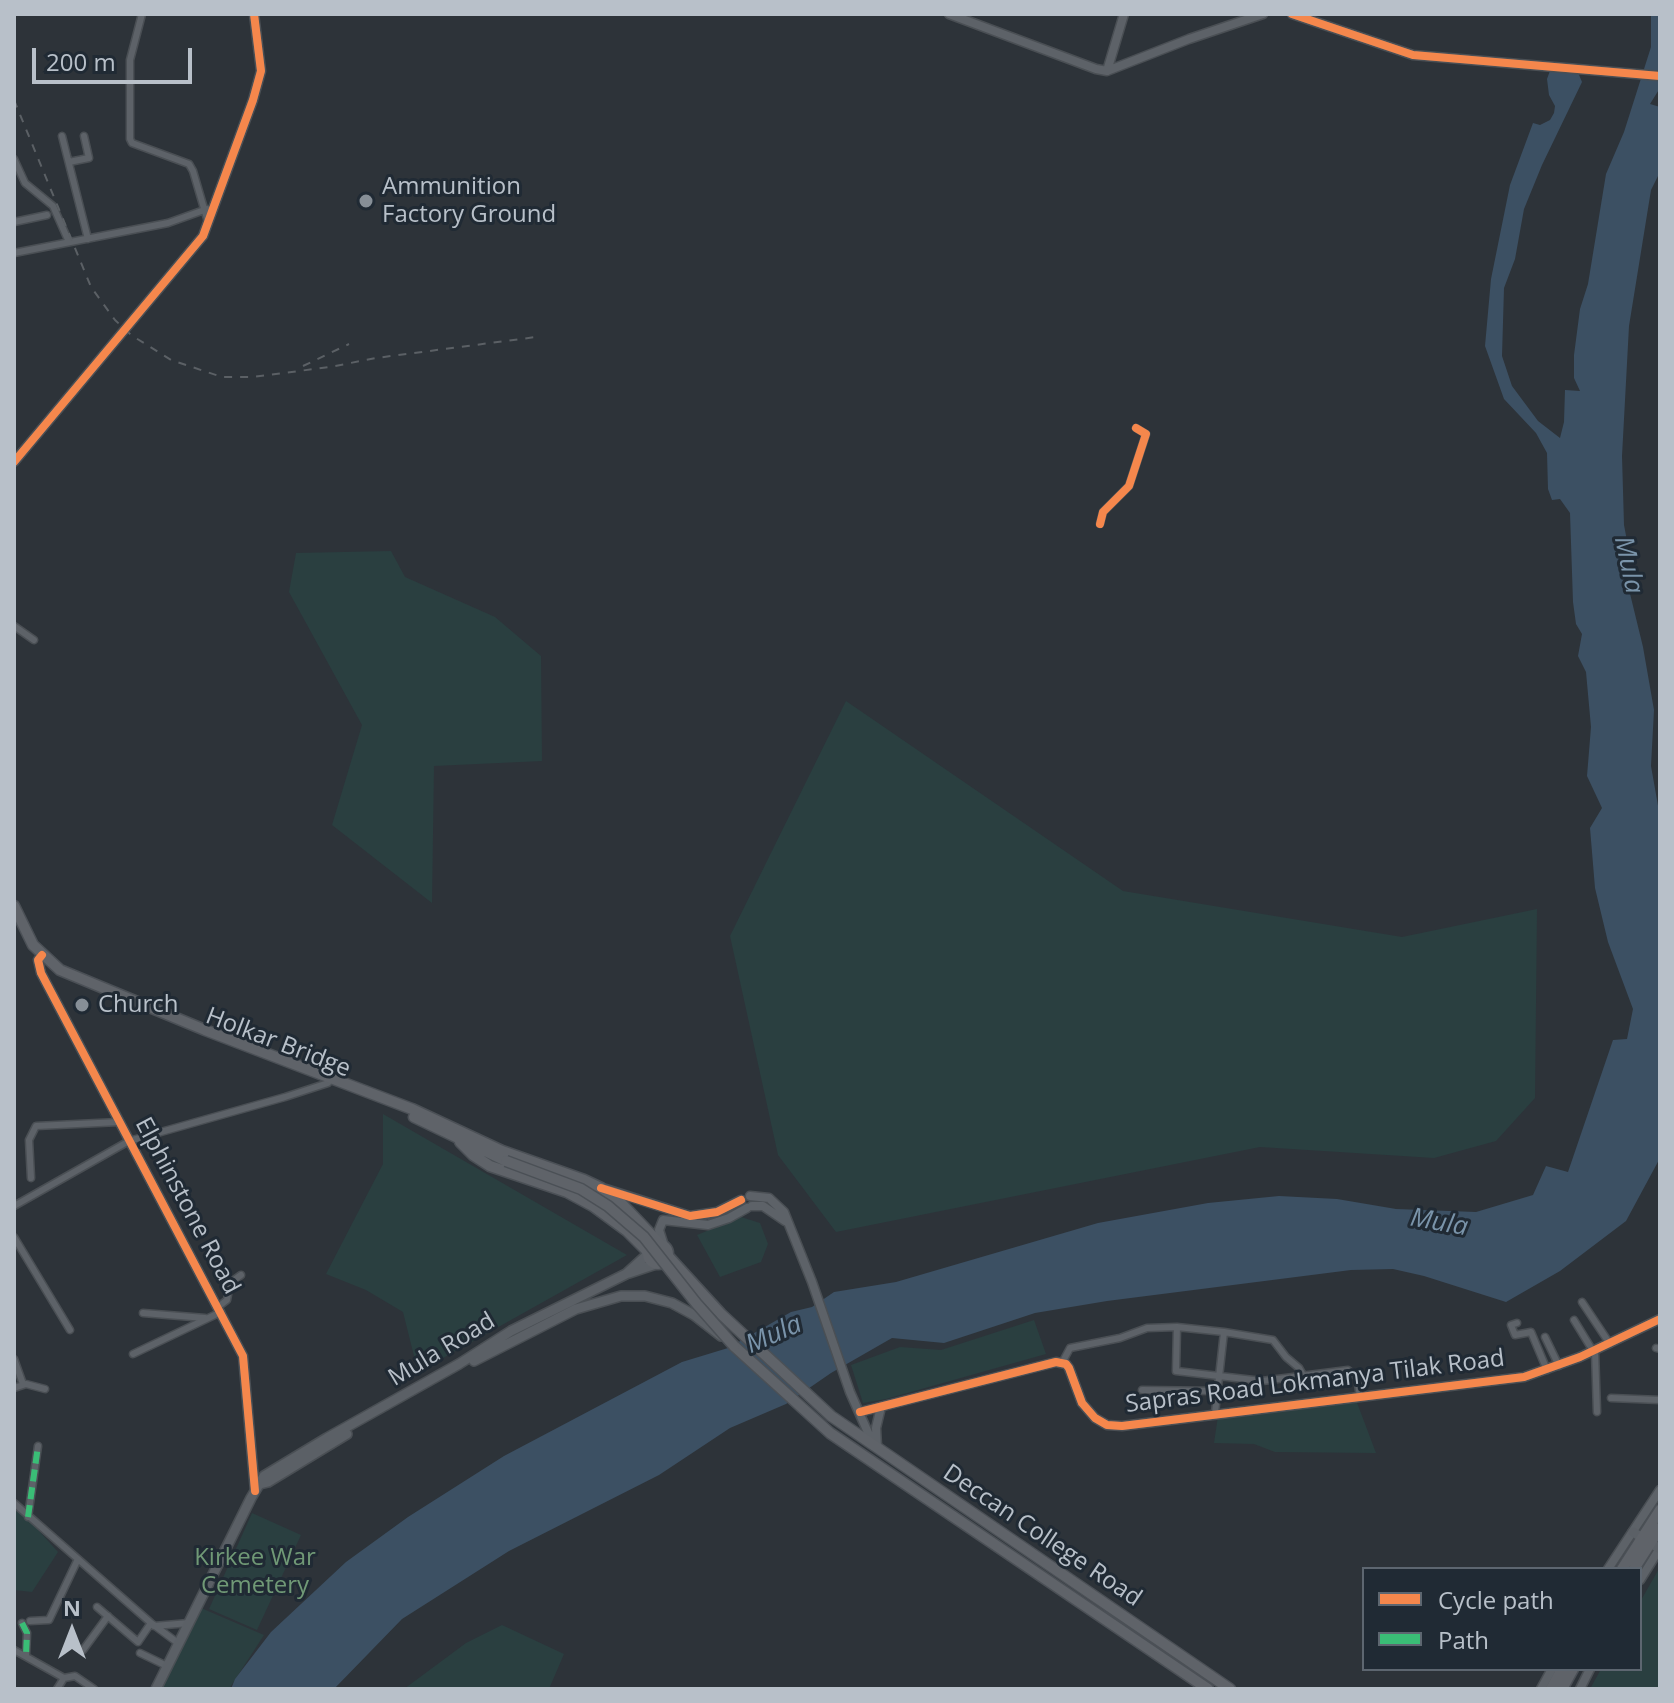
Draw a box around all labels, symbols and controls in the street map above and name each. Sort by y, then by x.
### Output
scale bar [36,32,196,82]
text: 200 m [46,45,116,78]
place label: Ammunition Factory Ground [382,173,556,229]
marker: Ammunition Factory Ground [357,192,375,210]
water label: Mula [1607,533,1649,597]
place label: Church [98,991,179,1019]
marker: Church [73,996,91,1014]
street label: Holkar Bridge [202,1002,354,1084]
street label: Elphinstone Road [128,1113,246,1299]
water label: Mula [1408,1203,1470,1243]
street label: Mula Road [383,1307,501,1393]
water label: Mula [741,1309,807,1361]
street label: Sapras Road Lokmanya Tilak Road [1124,1344,1506,1420]
street label: Deccan College Road [937,1459,1147,1613]
park label: Kirkee War Cemetery [194,1544,316,1600]
legend [1362,1567,1642,1671]
text: Cycle path [1438,1583,1554,1616]
north arrow [32,1591,112,1671]
text: N [63,1592,81,1622]
text: Path [1438,1623,1489,1656]

